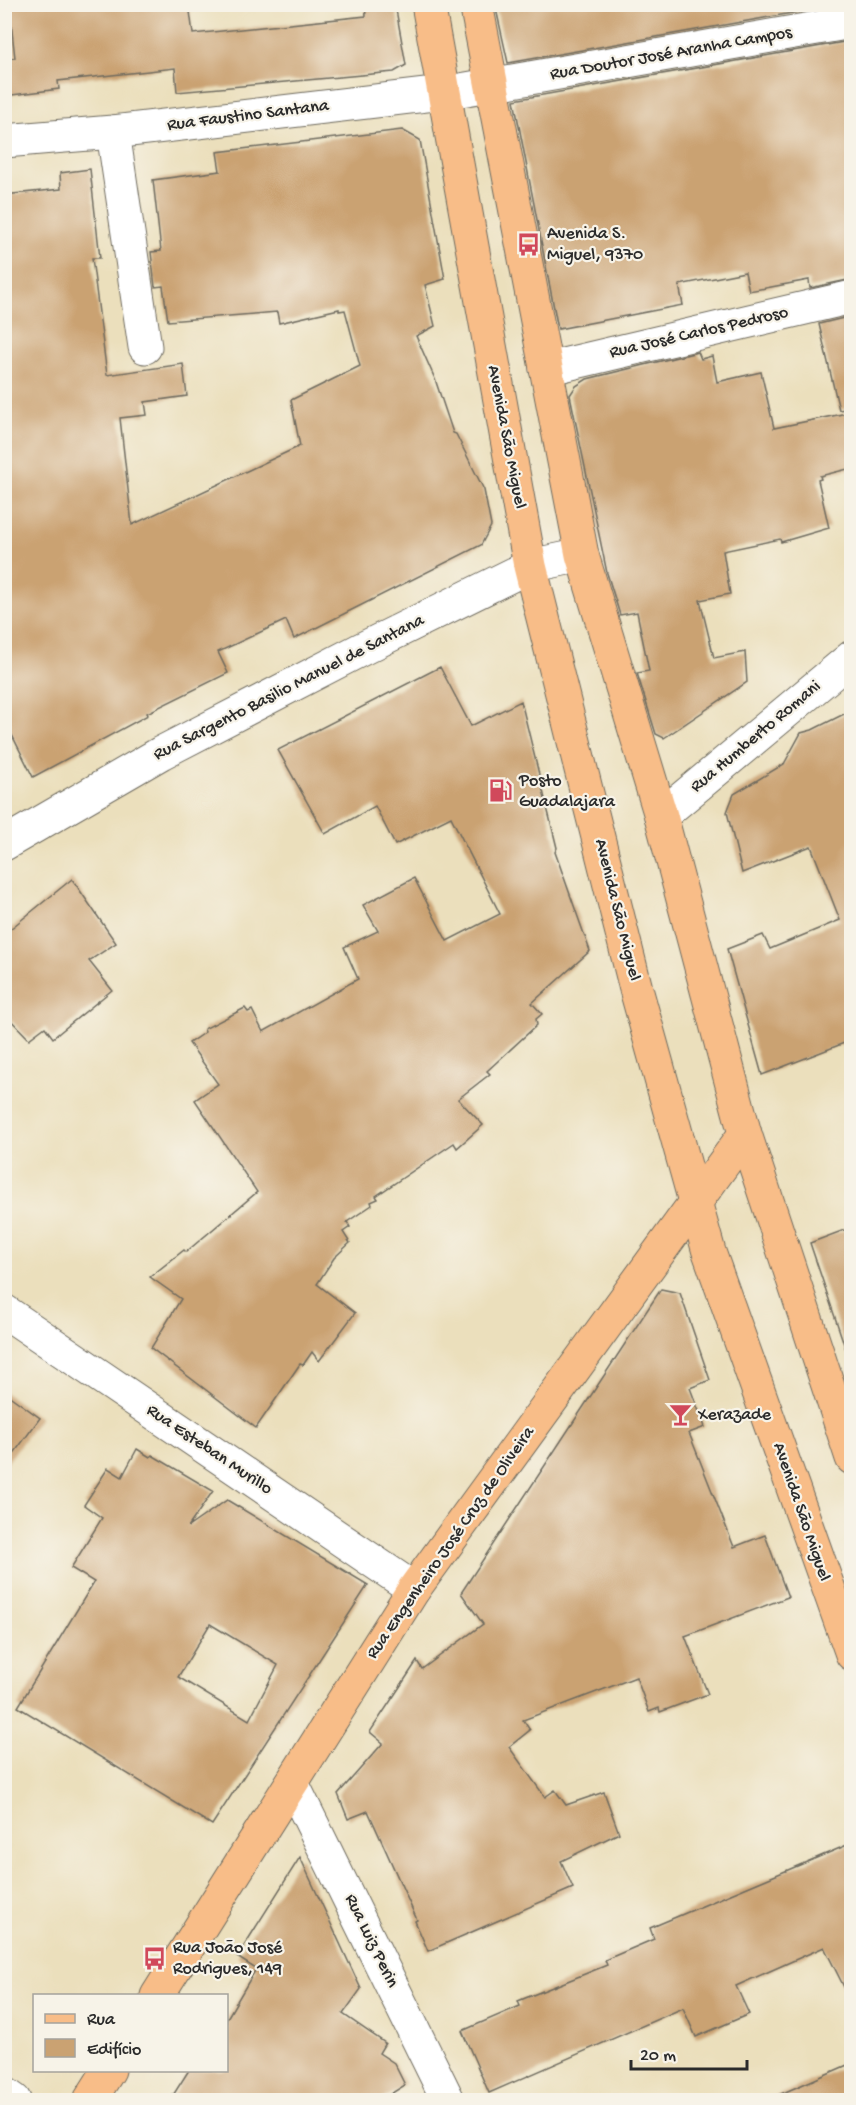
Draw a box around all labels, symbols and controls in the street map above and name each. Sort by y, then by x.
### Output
street label: Rua Doutor José Aranha Campos [549,22,795,86]
street label: Rua Faustino Santana [166,96,331,136]
place label: Avenida S. Miguel, 9370 [547,224,643,266]
bus stop icon: Avenida S. Miguel, 9370 [516,231,542,257]
street label: Rua José Carlos Pedroso [607,302,791,364]
street label: Avenida São Miguel [482,364,530,510]
street label: Rua Sargento Basilio Manuel de Santana [150,610,429,766]
street label: Rua Humberto Romani [687,676,826,798]
place label: Posto Guadalajara [518,771,616,813]
fuel station icon: Posto Guadalajara [488,778,514,804]
street label: Avenida São Miguel [589,837,645,983]
street label: Rua Esteban Murillo [142,1400,276,1500]
bar icon: Xerazade [667,1402,693,1428]
place label: Xerazade [697,1405,772,1426]
street label: Rua Engenheiro José Cruz de Oliveira [362,1422,540,1663]
street label: Avenida São Miguel [767,1440,835,1584]
street label: Rua Luiz Perin [339,1891,403,1992]
place label: Rua João José Rodrigues, 149 [173,1938,283,1980]
bus stop icon: Rua João José Rodrigues, 149 [142,1945,168,1971]
legend [33,1994,228,2072]
text: Rua [87,2010,116,2031]
scale bar [631,2033,746,2071]
text: Edifício [87,2040,141,2061]
text: 20 m [640,2046,676,2067]

